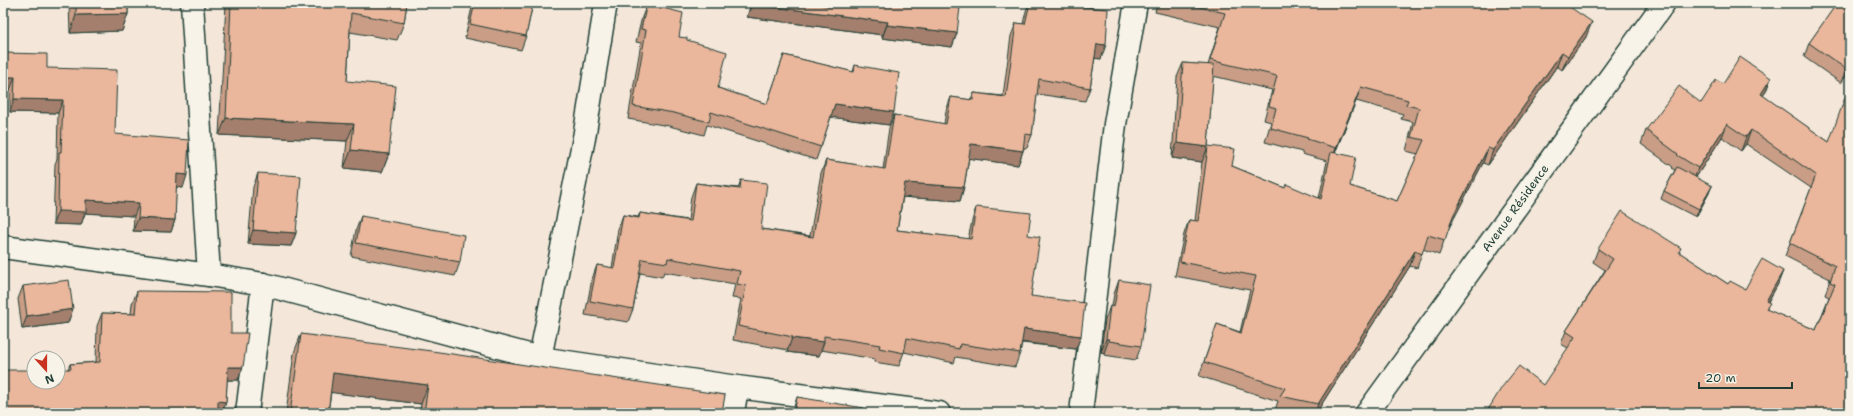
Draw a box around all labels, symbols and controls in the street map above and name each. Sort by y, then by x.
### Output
street label: Avenue Résidence [1478,161,1553,255]
north arrow [26,350,66,390]
scale bar [1699,364,1792,390]
text: N [42,370,56,388]
text: 20 m [1705,370,1736,386]

